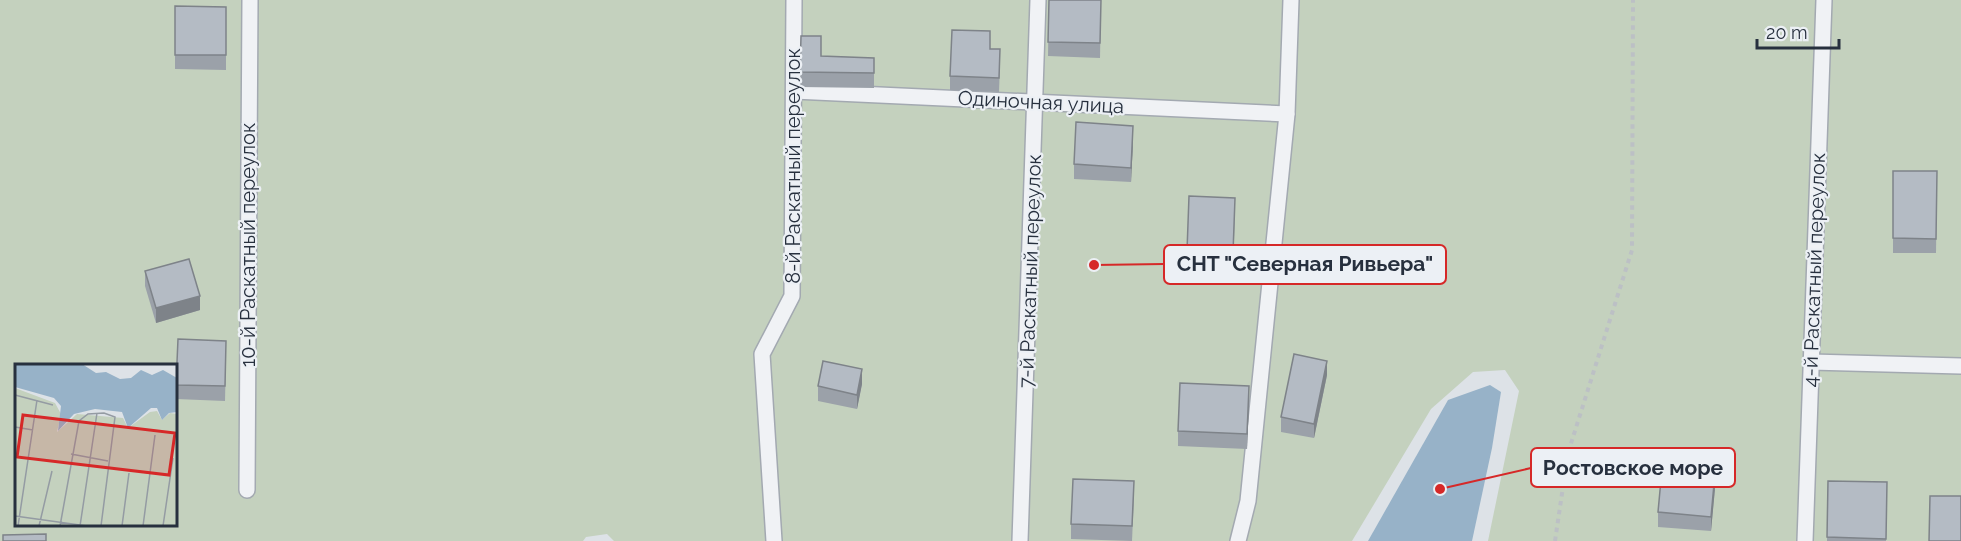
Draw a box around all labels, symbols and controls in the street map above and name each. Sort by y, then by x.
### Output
scale bar [1757,12,1840,50]
text: 20 m [1766,22,1808,43]
street label: 8-й Раскатный переулок [781,48,805,284]
street label: Одиночная улица [957,86,1125,118]
street label: 10-й Раскатный переулок [236,123,260,367]
street label: 4-й Раскатный переулок [1798,152,1830,388]
street label: 7-й Раскатный переулок [1014,154,1046,388]
callout: СНТ "Северная Ривьера" [1164,245,1446,284]
text: СНТ "Северная Ривьера" [1177,251,1433,276]
inset map [15,364,177,526]
callout: Ростовское море [1531,448,1735,487]
text: Ростовское море [1543,455,1724,480]

